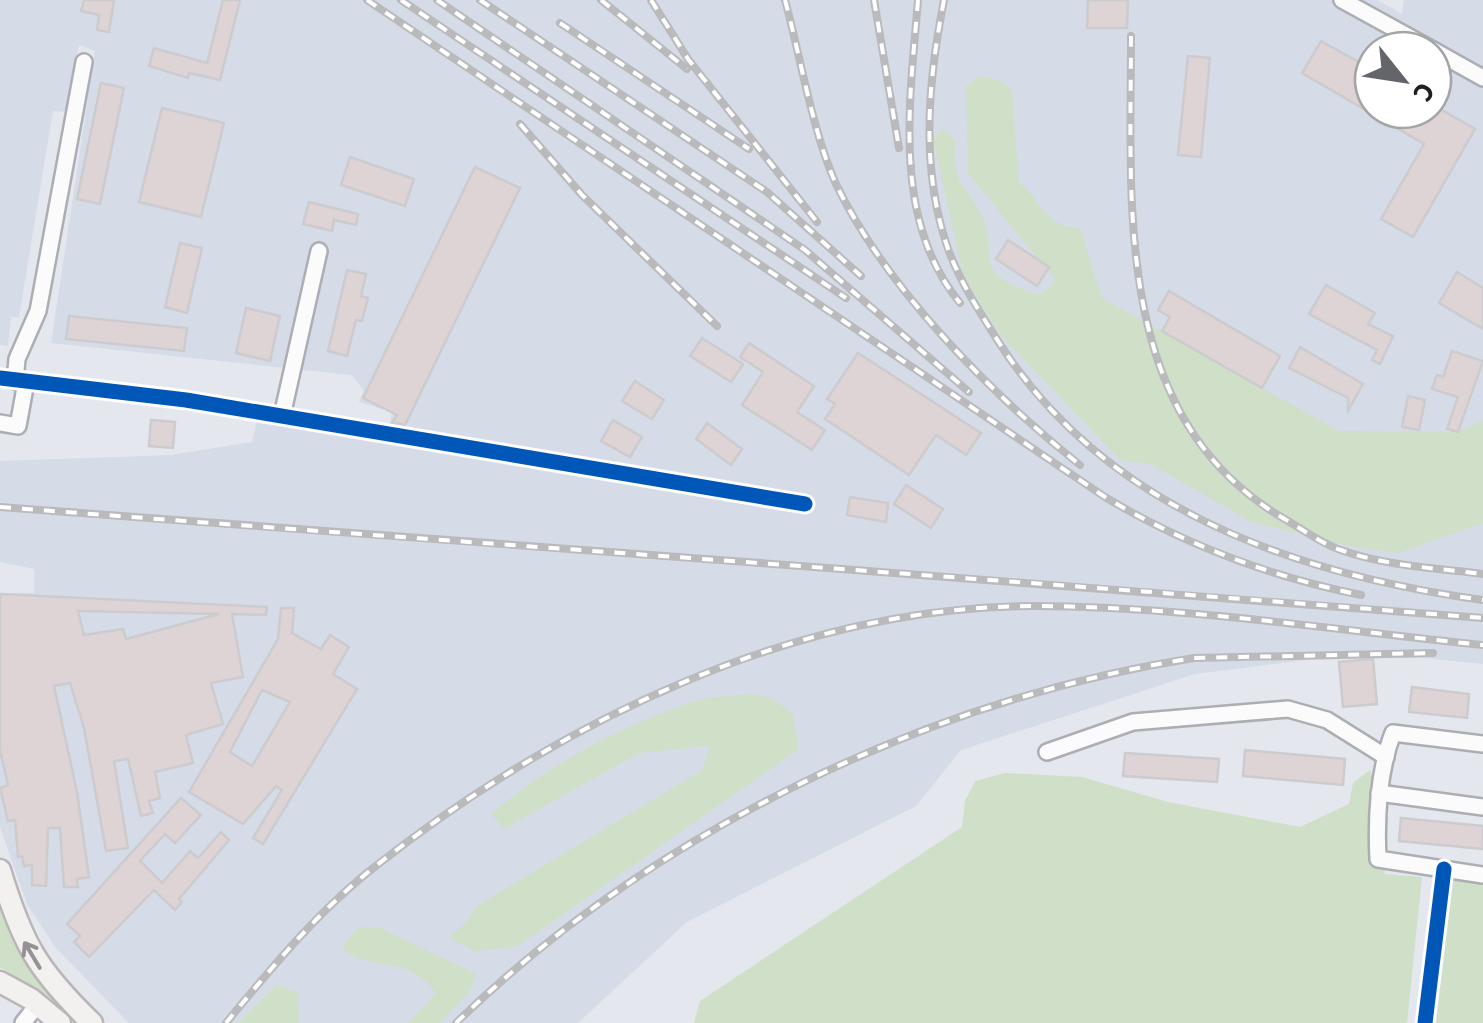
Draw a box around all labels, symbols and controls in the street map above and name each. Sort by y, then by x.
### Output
north arrow [1353,30,1453,130]
text: С [1402,75,1445,109]
one-way arrow [22,941,42,970]

